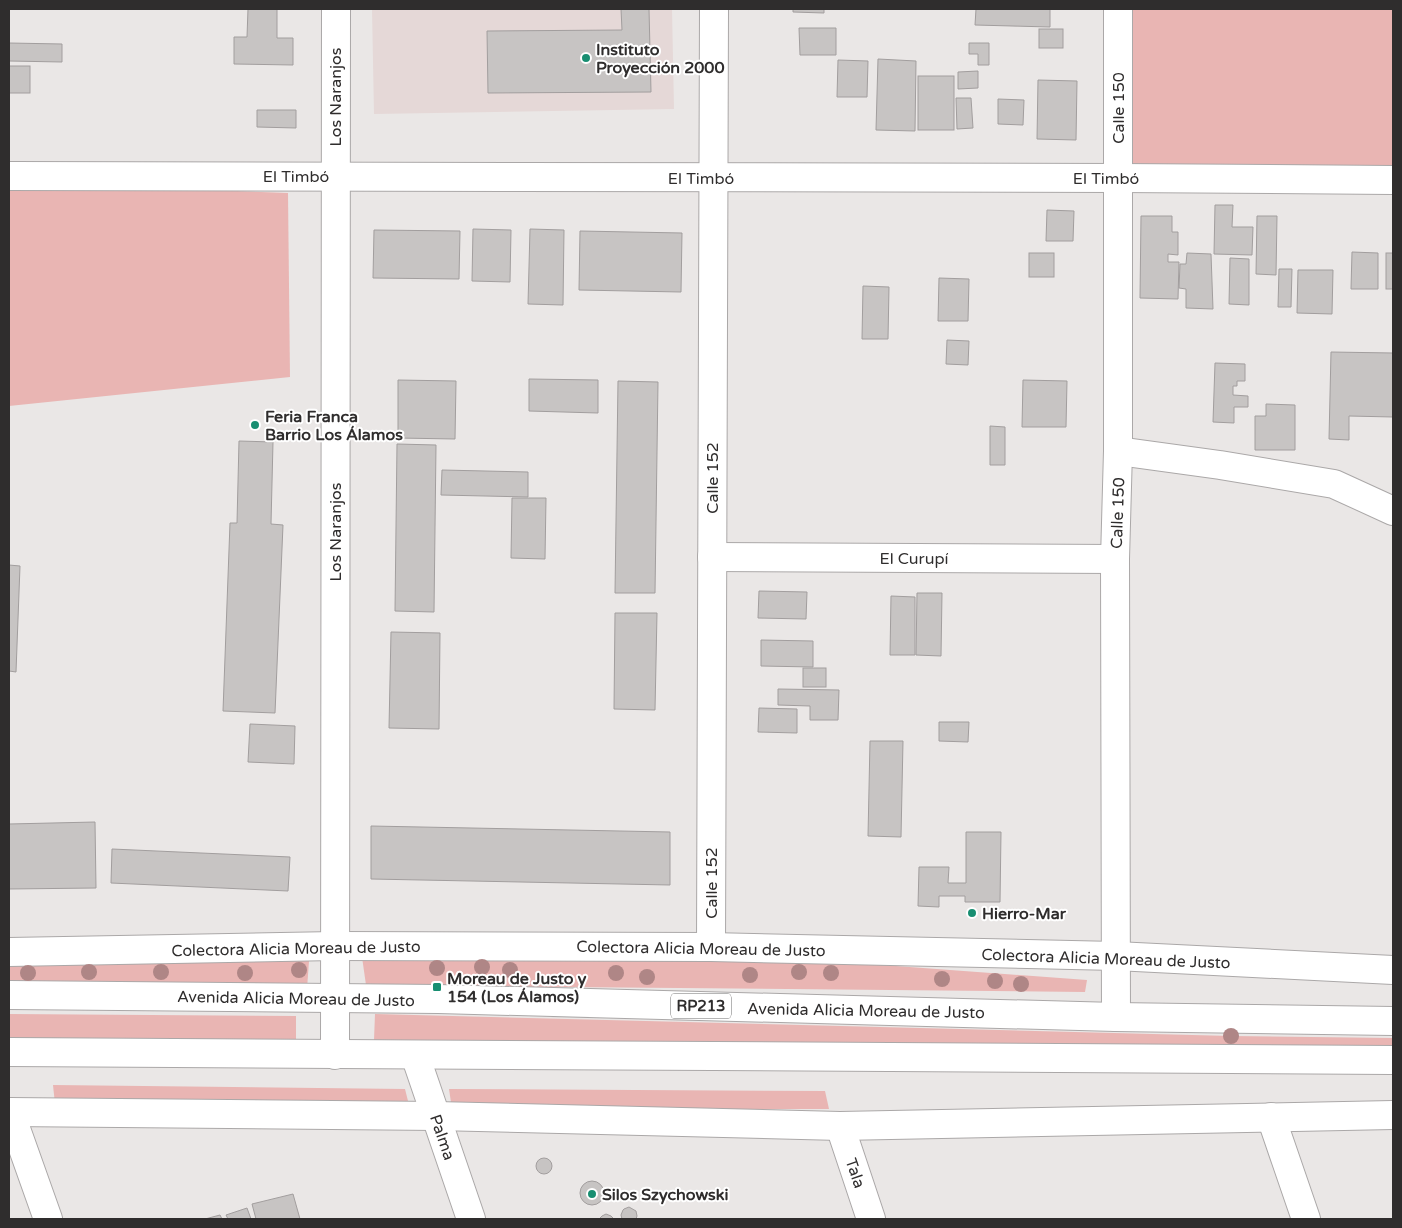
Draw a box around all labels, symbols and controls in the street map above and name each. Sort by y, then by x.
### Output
place label: Instituto Proyección 2000 [596,40,724,78]
street label: Los Naranjos [326,48,346,146]
marker: Instituto Proyección 2000 [580,52,592,64]
street label: Calle 150 [1109,72,1129,144]
street label: El Timbó [263,167,329,187]
street label: El Timbó [668,169,734,189]
street label: El Timbó [1073,169,1139,189]
place label: Feria Franca Barrio Los Álamos [265,407,403,445]
marker: Feria Franca Barrio Los Álamos [249,419,261,431]
street label: Calle 152 [703,442,723,514]
street label: Calle 150 [1107,477,1129,549]
street label: Los Naranjos [326,483,346,581]
street label: El Curupí [880,549,949,569]
street label: Calle 152 [702,847,722,919]
place label: Hierro-Mar [982,904,1067,924]
marker: Hierro-Mar [966,907,978,919]
street label: Colectora Alicia Moreau de Justo [171,937,421,961]
street label: Colectora Alicia Moreau de Justo [576,937,826,961]
street label: Colectora Alicia Moreau de Justo [981,945,1231,973]
place label: Moreau de Justo y 154 (Los Álamos) [447,969,587,1007]
marker: Moreau de Justo y 154 (Los Álamos) [431,981,443,993]
street label: Avenida Alicia Moreau de Justo [177,987,415,1011]
road number: RP213 [671,994,731,1018]
street label: Avenida Alicia Moreau de Justo [747,999,985,1023]
street label: Palma [425,1112,459,1163]
street label: Tala [841,1156,869,1191]
place label: Silos Szychowski [602,1185,729,1205]
marker: Silos Szychowski [586,1188,598,1200]

